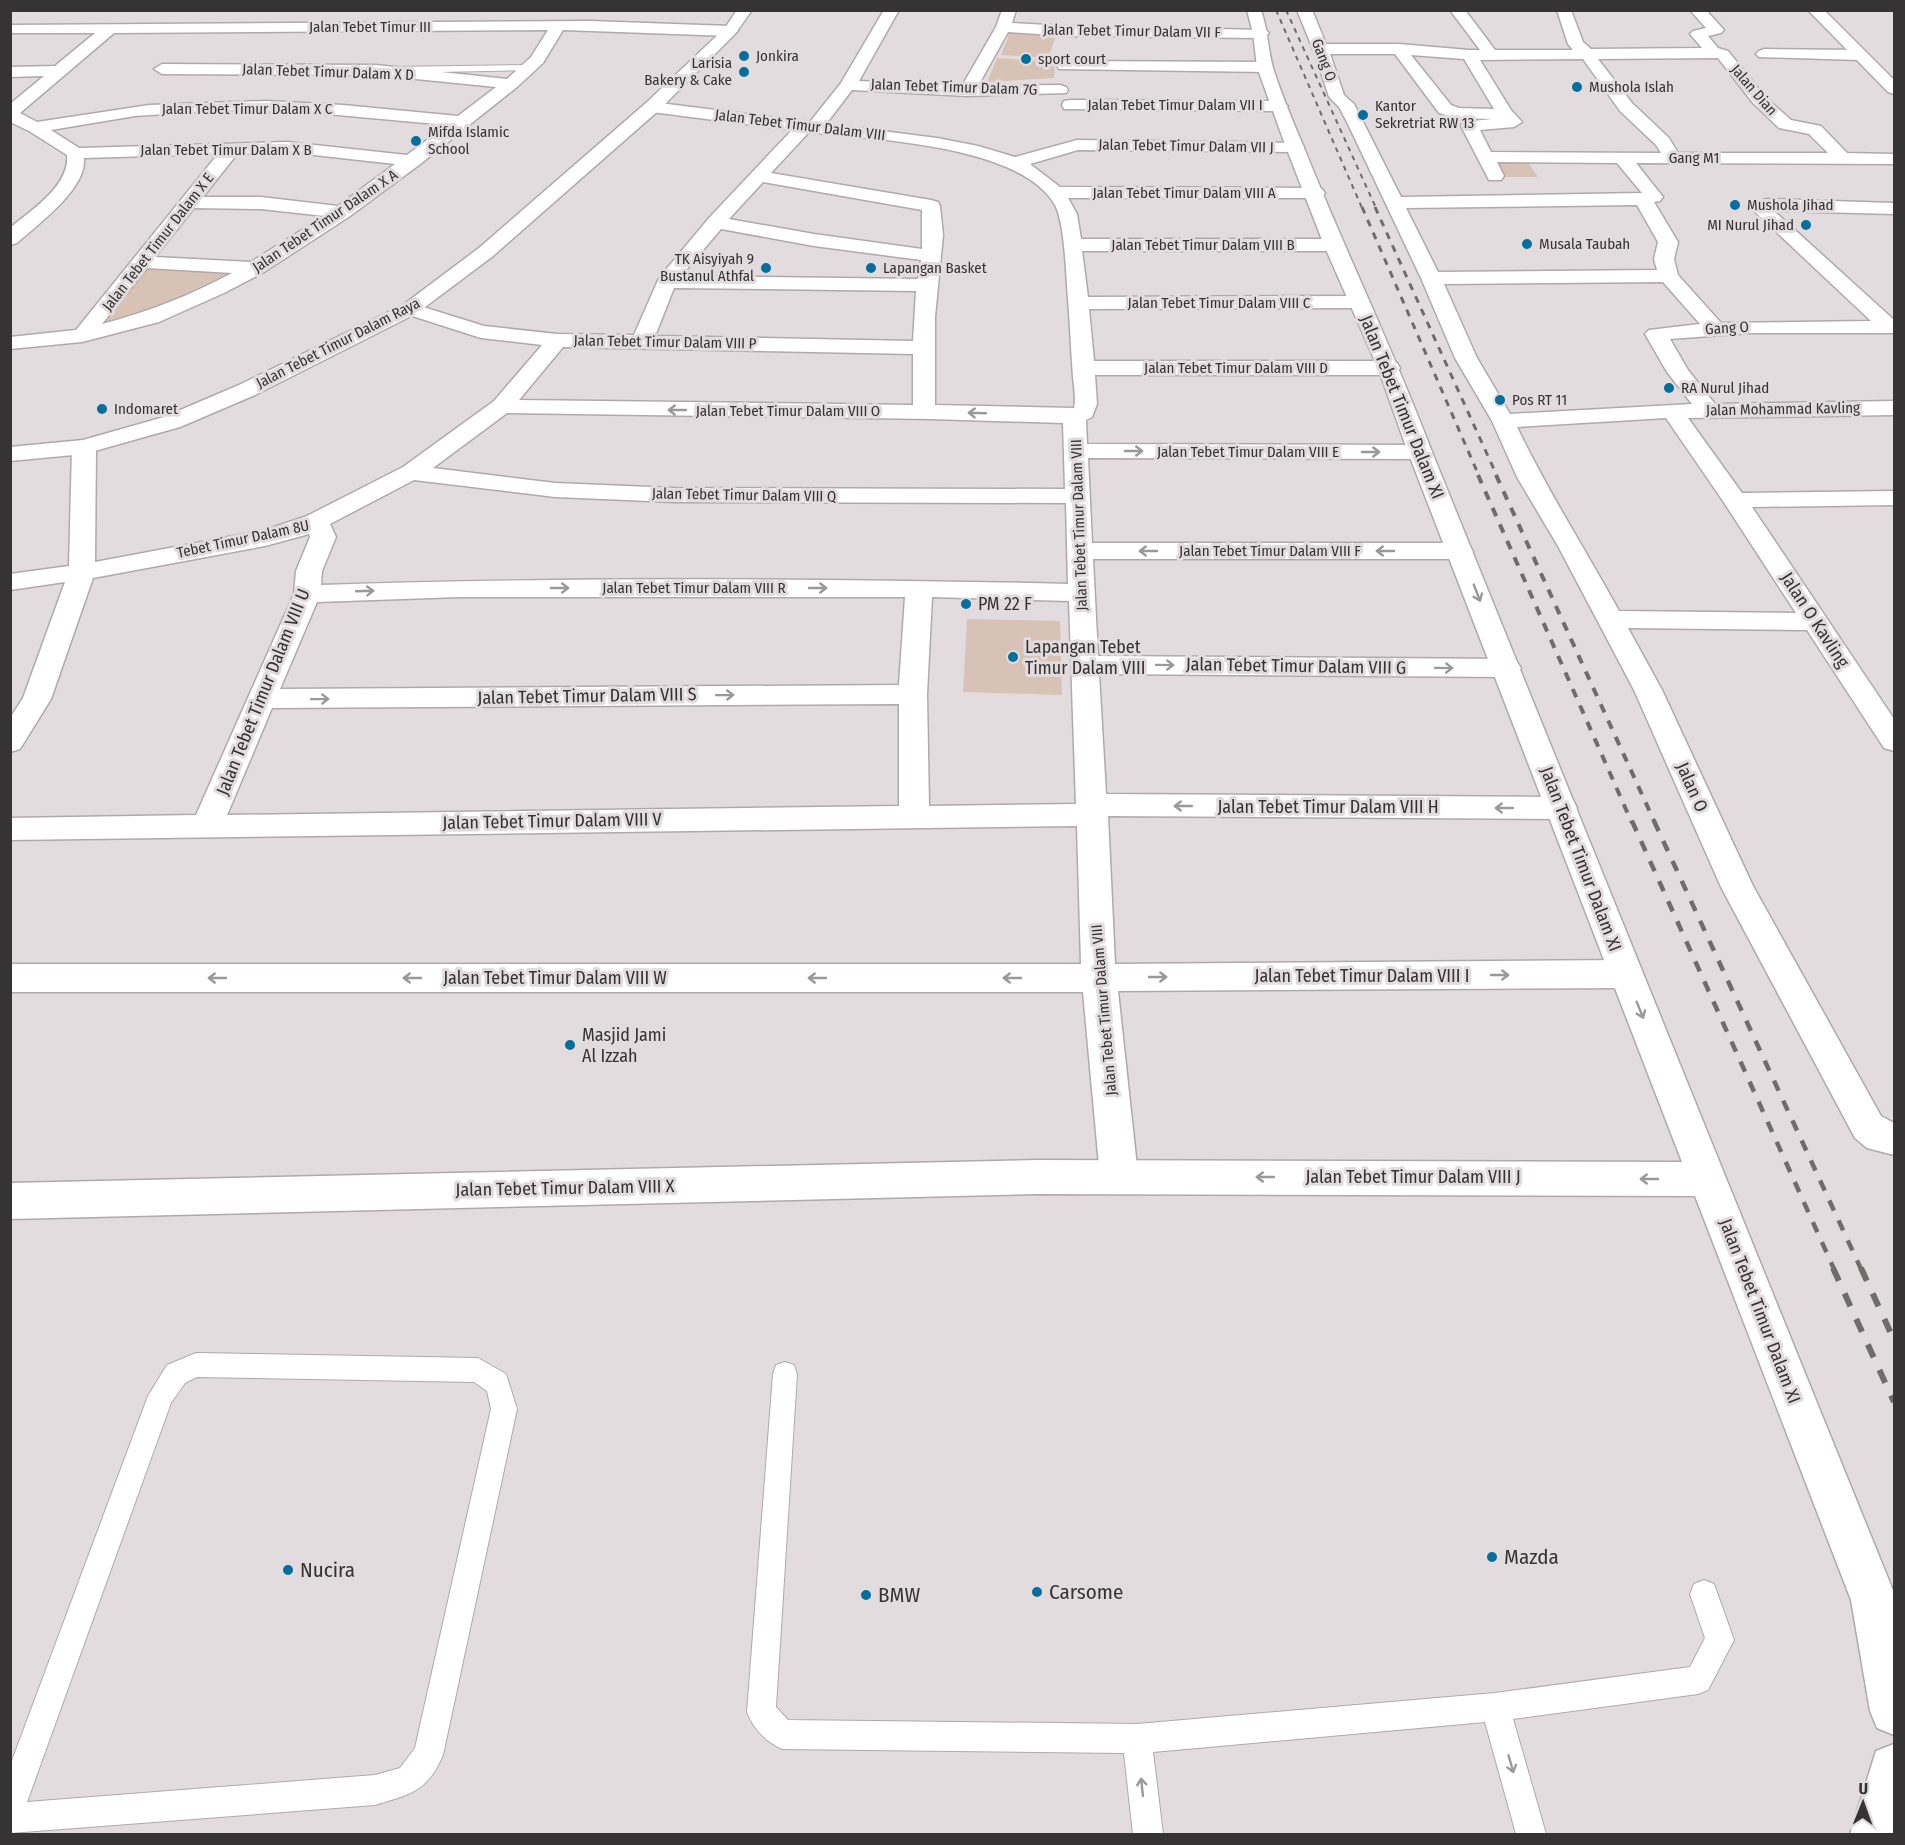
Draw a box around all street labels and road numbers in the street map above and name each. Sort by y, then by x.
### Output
street label: Jalan Tebet Timur III [309,18,431,36]
street label: Jalan Tebet Timur Dalam VII F [1043,20,1221,42]
street label: Gang O [1308,36,1340,84]
street label: Jalan Tebet Timur Dalam X D [242,60,414,84]
street label: Jalan Dian [1727,61,1781,119]
street label: Jalan Tebet Timur Dalam 7G [870,75,1038,99]
street label: Jalan Tebet Timur Dalam VII I [1087,96,1263,114]
street label: Jalan Tebet Timur Dalam X C [162,100,333,118]
street label: Jalan Tebet Timur Dalam VIII [714,106,886,144]
street label: Jalan Tebet Timur Dalam VII J [1098,135,1274,157]
street label: Jalan Tebet Timur Dalam X B [140,141,312,159]
street label: Gang M1 [1669,149,1719,167]
street label: Jalan Tebet Timur Dalam X A [249,166,401,276]
street label: Jalan Tebet Timur Dalam X E [99,169,217,315]
street label: Jalan Tebet Timur Dalam VIII A [1092,184,1276,202]
street label: Jalan Tebet Timur Dalam VIII B [1111,236,1295,254]
street label: Jalan Tebet Timur Dalam Raya [253,294,423,392]
street label: Jalan Tebet Timur Dalam VIII C [1128,294,1311,312]
street label: Jalan Tebet Timur Dalam XI [1355,312,1449,502]
street label: Gang O [1705,318,1749,338]
street label: Jalan Tebet Timur Dalam VIII P [573,331,757,353]
street label: Jalan Tebet Timur Dalam VIII D [1144,359,1328,377]
street label: Jalan Mohammad Kavling [1706,399,1860,419]
street label: Jalan Tebet Timur Dalam VIII O [696,402,880,420]
street label: Jalan Tebet Timur Dalam VIII [1067,439,1091,611]
street label: Jalan Tebet Timur Dalam VIII E [1157,443,1339,461]
street label: Jalan Tebet Timur Dalam VIII Q [652,484,837,506]
street label: Tebet Timur Dalam 8U [175,516,311,562]
street label: Jalan Tebet Timur Dalam VIII F [1179,542,1361,560]
street label: Jalan O Kavling [1776,568,1854,672]
street label: Jalan Tebet Timur Dalam VIII R [602,579,786,597]
street label: Jalan Tebet Timur Dalam VIII U [211,586,315,798]
street label: Jalan Tebet Timur Dalam VIII G [1186,653,1406,679]
street label: Jalan Tebet Timur Dalam VIII S [477,683,697,709]
street label: Jalan O [1671,759,1713,815]
street label: Jalan Tebet Timur Dalam XI [1536,763,1626,955]
street label: Jalan Tebet Timur Dalam VIII H [1217,796,1439,818]
street label: Jalan Tebet Timur Dalam VIII V [442,808,663,834]
street label: Jalan Tebet Timur Dalam VIII [1088,924,1120,1096]
street label: Jalan Tebet Timur Dalam VIII I [1255,965,1469,987]
street label: Jalan Tebet Timur Dalam VIII W [443,967,667,989]
street label: Jalan Tebet Timur Dalam VIII J [1305,1166,1521,1188]
street label: Jalan Tebet Timur Dalam VIII X [455,1175,675,1201]
street label: Jalan Tebet Timur Dalam XI [1715,1215,1805,1407]

